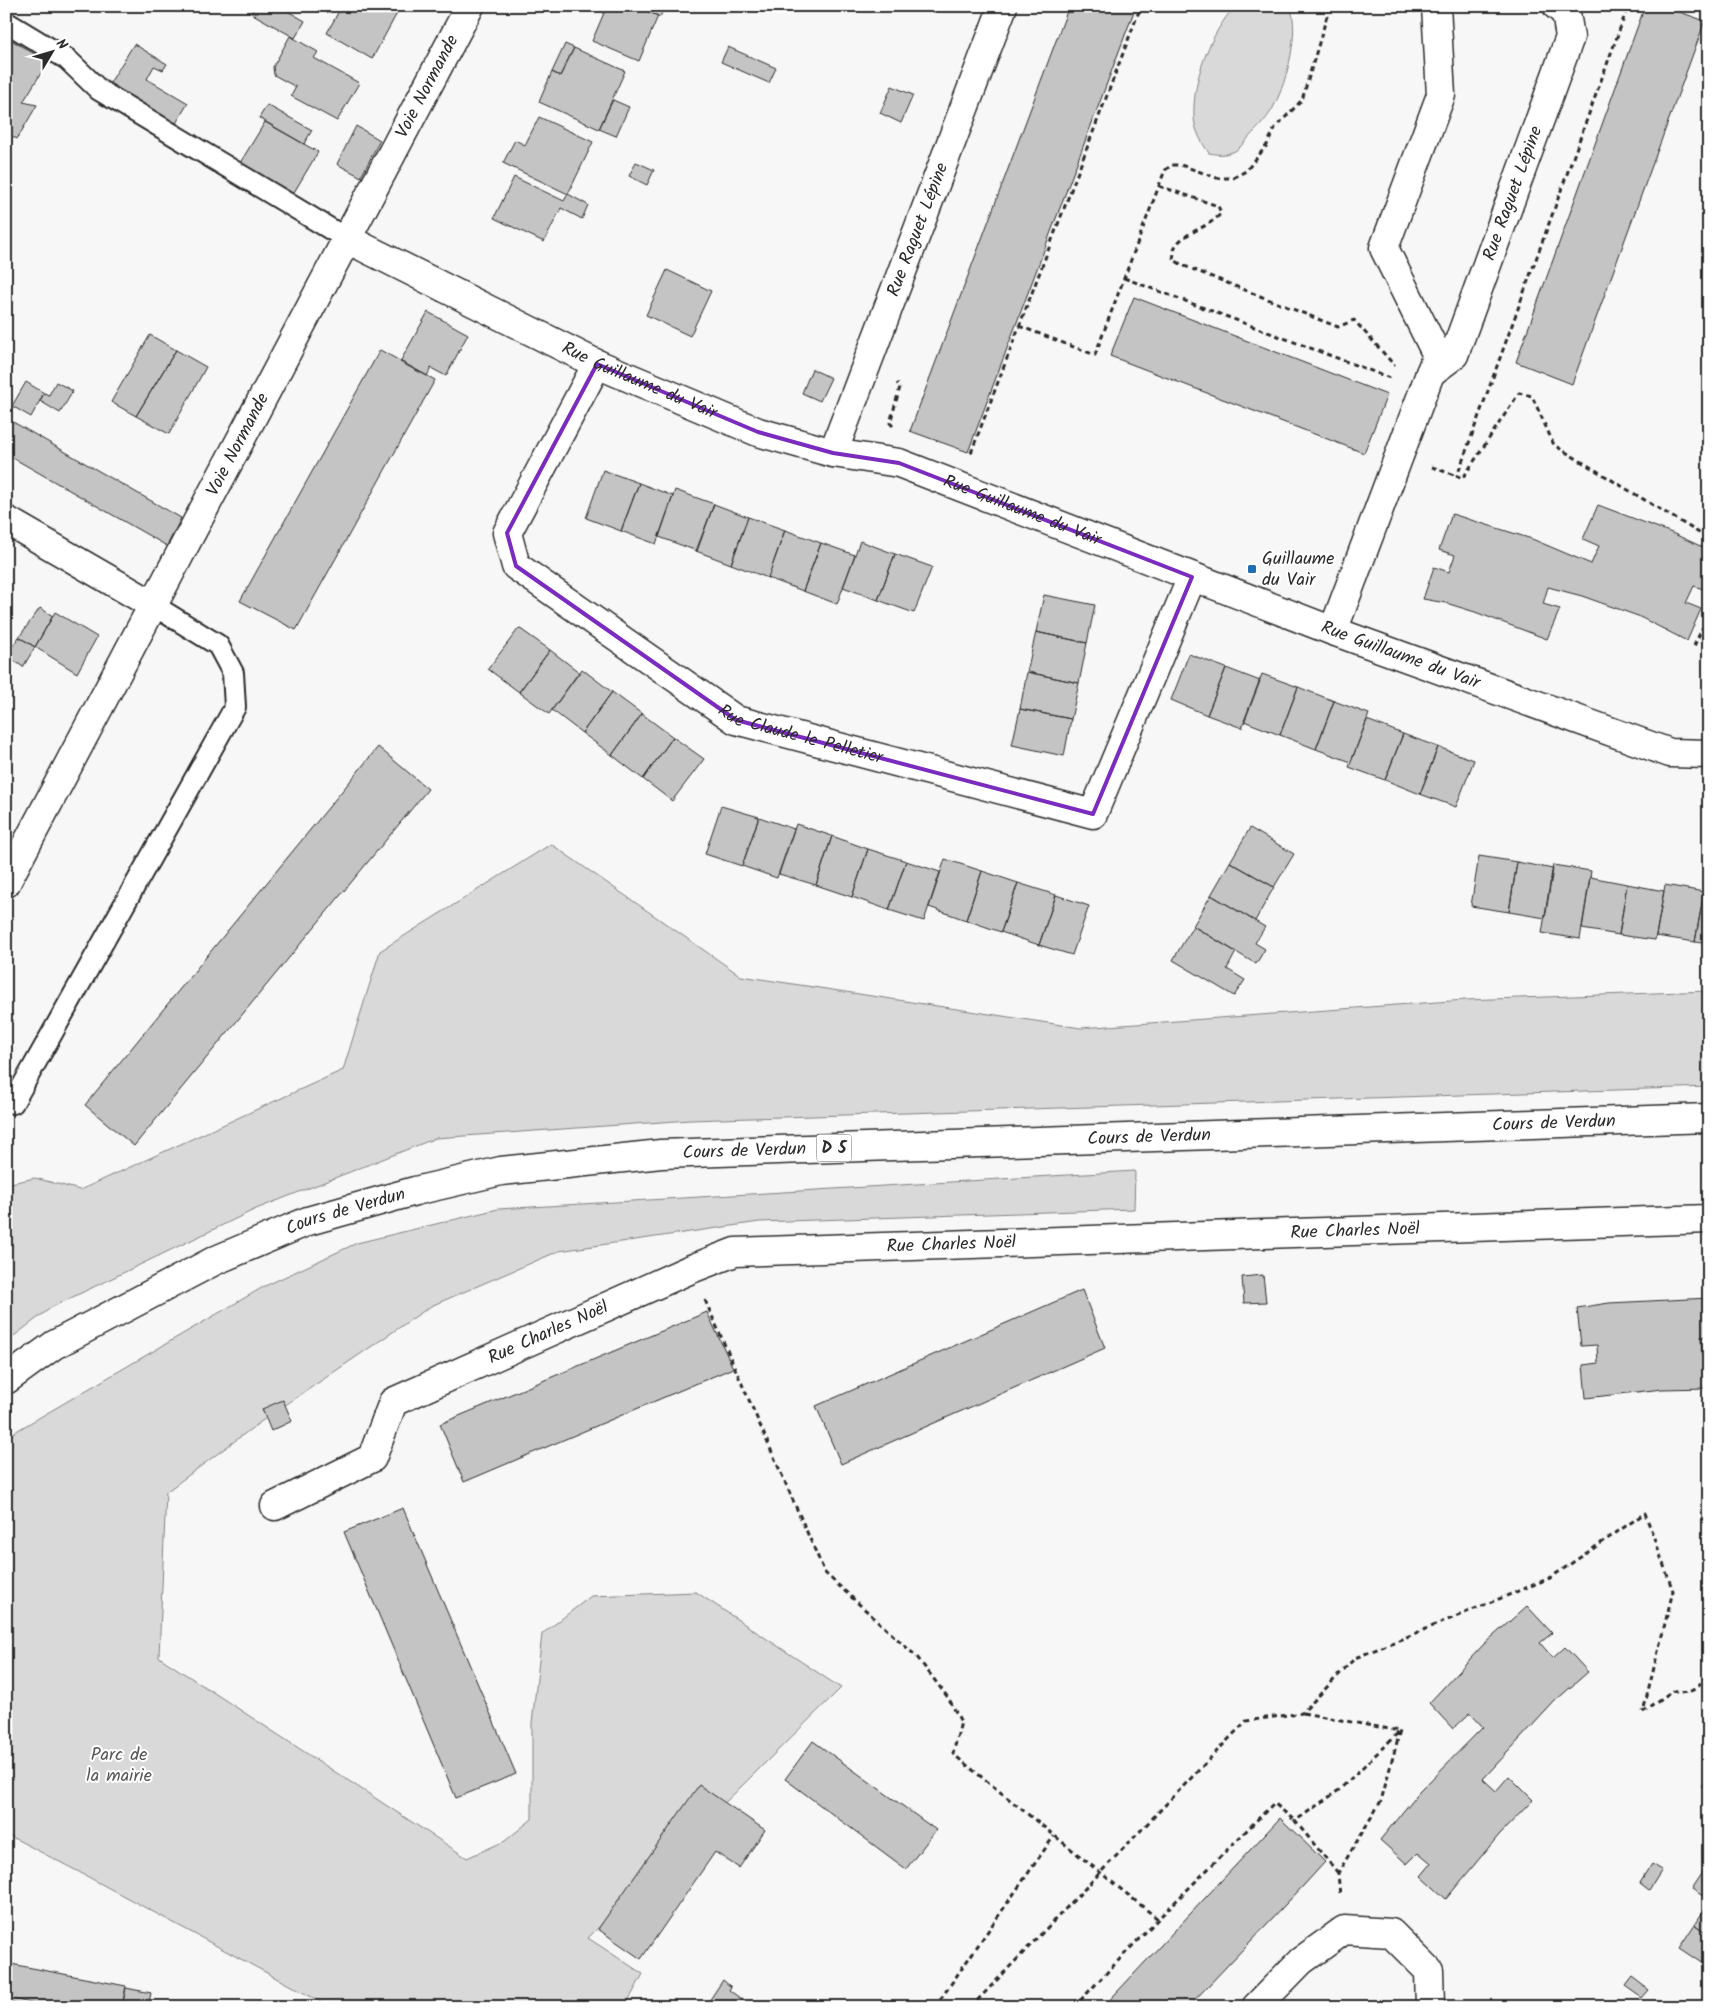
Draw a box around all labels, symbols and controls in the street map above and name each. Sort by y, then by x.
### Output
north arrow [28,28,78,78]
street label: Voie Normande [388,30,467,143]
text: N [50,34,73,55]
street label: Rue Raguet Lépine [1475,122,1551,265]
street label: Rue Raguet Lépine [879,158,957,301]
street label: Rue Guillaume du Vair [556,334,723,428]
street label: Voie Normande [199,388,277,501]
street label: Rue Guillaume du Vair [939,467,1106,555]
place label: Guillaume du Vair [1262,545,1334,595]
marker: Guillaume du Vair [1246,563,1258,575]
street label: Rue Guillaume du Vair [1317,613,1485,698]
street label: Rue Claude le Pelletier [711,697,887,773]
street label: Cours de Verdun [1492,1107,1616,1140]
street label: Cours de Verdun [1087,1121,1211,1154]
road number: D 5 [816,1134,852,1162]
street label: Cours de Verdun [682,1135,807,1168]
street label: Cours de Verdun [281,1180,409,1243]
street label: Rue Charles Noël [1290,1214,1421,1248]
street label: Rue Charles Noël [886,1228,1017,1261]
street label: Rue Charles Noël [483,1293,614,1372]
park label: Parc de la mairie [86,1741,152,1791]

